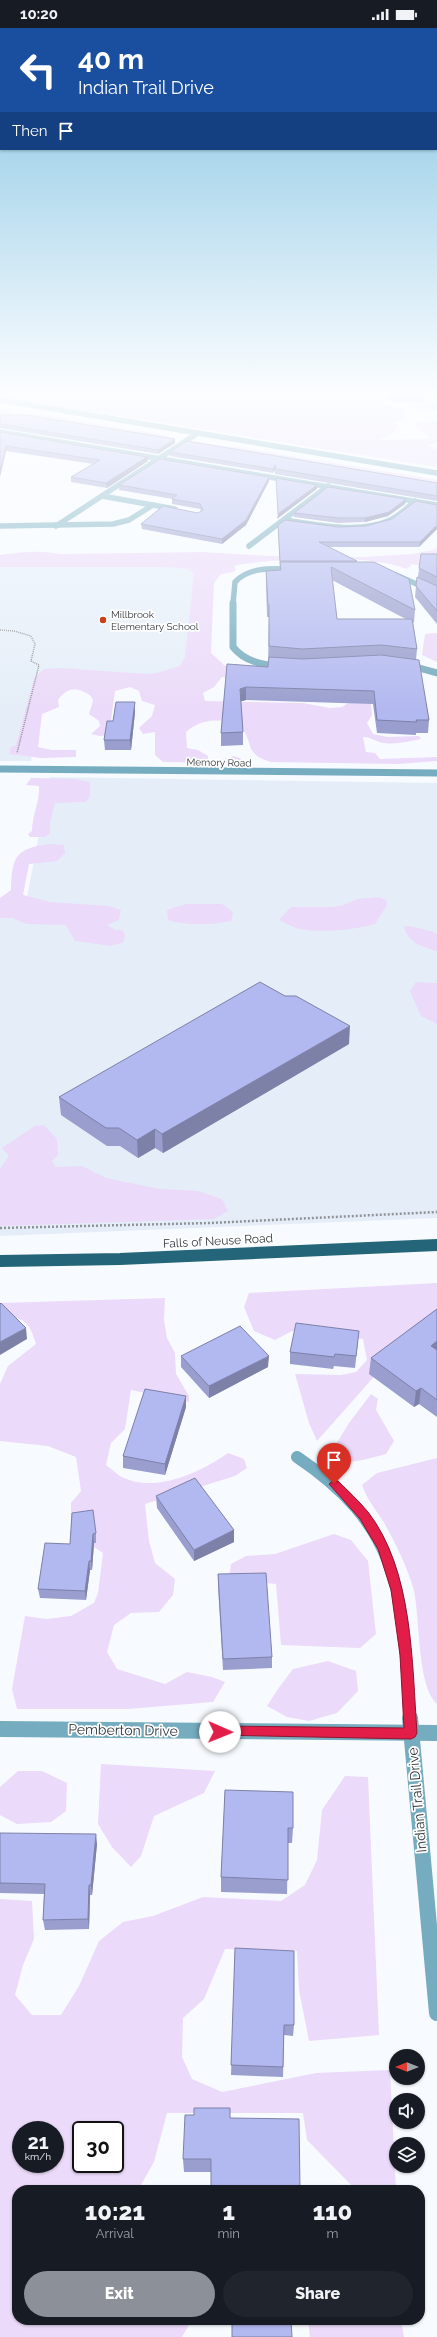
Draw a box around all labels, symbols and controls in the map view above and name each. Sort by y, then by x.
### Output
text: 10:20 [20,5,58,23]
text: 40 m [78,43,144,76]
icon: left [12,44,64,96]
text: Indian Trail Drive [78,77,214,98]
icon: arrive [55,120,77,142]
text: Then [12,122,47,140]
place label: Millbrook Elementary School [111,609,199,632]
marker: Millbrook Elementary School [98,615,108,625]
street label: Memory Road [186,756,252,769]
street label: Falls of Neuse Road [163,1231,273,1251]
pin [317,1443,351,1484]
icon: arrive [323,1449,345,1471]
position arrow [199,1711,241,1753]
street label: Pemberton Drive [68,1721,178,1739]
street label: Indian Trail Drive [404,1747,430,1853]
north arrow [389,2049,425,2085]
map controls [389,2049,425,2173]
button: sound [389,2093,425,2129]
speed limit sign: 30 [72,2121,124,2173]
text: 21 [27,2130,49,2154]
button: layers [389,2137,425,2173]
text: km/h [25,2151,51,2162]
text: 10:21 [85,2197,145,2226]
text: 1 [223,2197,235,2226]
text: 110 [313,2197,352,2226]
text: Arrival [96,2226,134,2241]
text: min [218,2226,240,2241]
text: m [326,2226,338,2241]
button: Exit [24,2271,215,2317]
button: Share [223,2271,413,2317]

